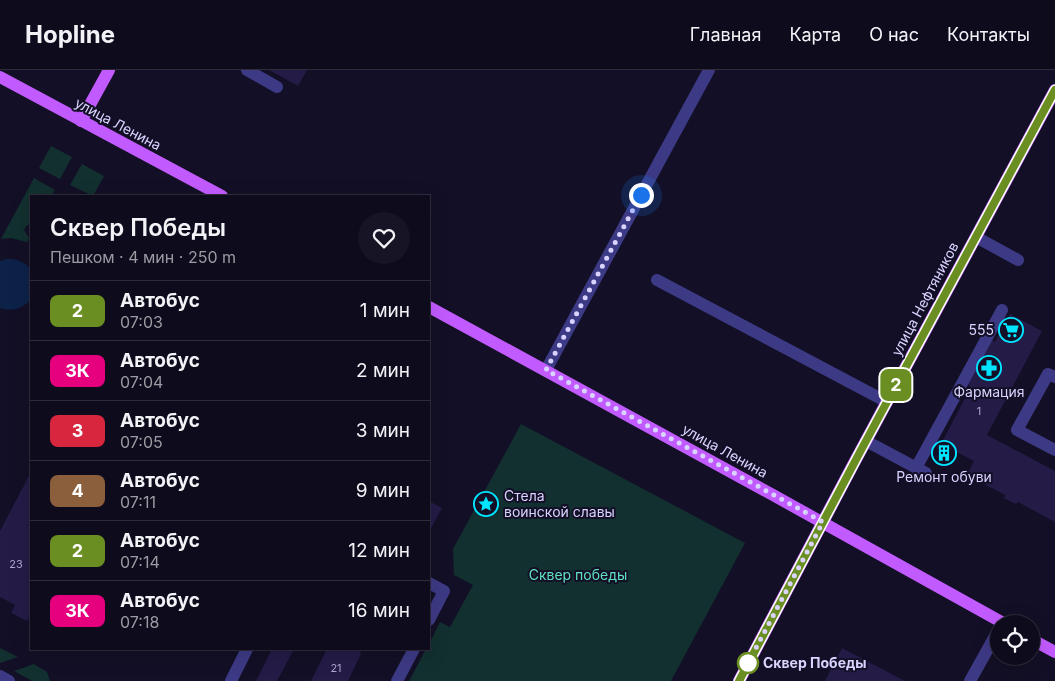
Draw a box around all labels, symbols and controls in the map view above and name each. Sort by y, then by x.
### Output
text: Hopline [25,20,115,49]
text: Главная [690,24,761,45]
text: Карта [789,24,841,45]
text: О нас [869,24,919,45]
text: Контакты [947,24,1030,45]
street label: улица Ленина [72,94,164,153]
your location [629,183,654,208]
button: heart [358,212,410,264]
text: Сквер Победы [50,213,226,242]
street label: улица Нефтяников [887,239,962,359]
text: Пешком · 4 мин · 250 m [50,247,236,267]
text: Автобус [120,289,200,312]
text: 1 мин [360,299,410,322]
text: 2 [72,300,83,321]
text: 07:03 [120,312,163,332]
supermarket icon: 555 [998,317,1024,343]
place label: 555 [968,321,994,338]
text: Автобус [120,349,200,372]
pharmacy icon: Фармация [976,355,1002,381]
text: 2 мин [356,359,410,382]
text: 3К [65,360,90,381]
line badge: 2 [880,369,912,401]
text: 07:04 [120,372,163,392]
text: 2 [890,374,902,395]
place label: Фармация [953,383,1025,400]
house number: 1 [977,404,981,418]
text: Автобус [120,409,200,432]
text: 3 мин [356,419,410,442]
text: 3 [72,420,83,441]
street label: улица Ленина [680,420,771,481]
text: 07:05 [120,432,163,452]
building icon: Ремонт обуви [931,440,957,466]
place label: Ремонт обуви [896,468,992,485]
text: Автобус [120,469,200,492]
text: 9 мин [356,479,410,502]
text: 4 [71,480,84,501]
place label: Стела воинской славы [504,487,615,520]
place icon: Стела воинской славы [473,491,499,517]
text: 07:11 [120,492,156,512]
text: Автобус [120,529,200,552]
text: 12 мин [348,539,410,562]
text: 2 [72,540,83,561]
text: 07:14 [120,552,160,572]
house number: 23 [9,557,23,571]
park label: Сквер победы [529,566,627,583]
text: Автобус [120,589,200,612]
text: 16 мин [348,599,410,622]
text: 3К [65,600,90,621]
text: 07:18 [120,612,159,632]
map controls [990,615,1040,665]
button: locate [990,615,1040,665]
marker: Сквер Победы [737,652,759,674]
place label: Сквер Победы [763,654,867,671]
house number: 21 [330,661,342,675]

